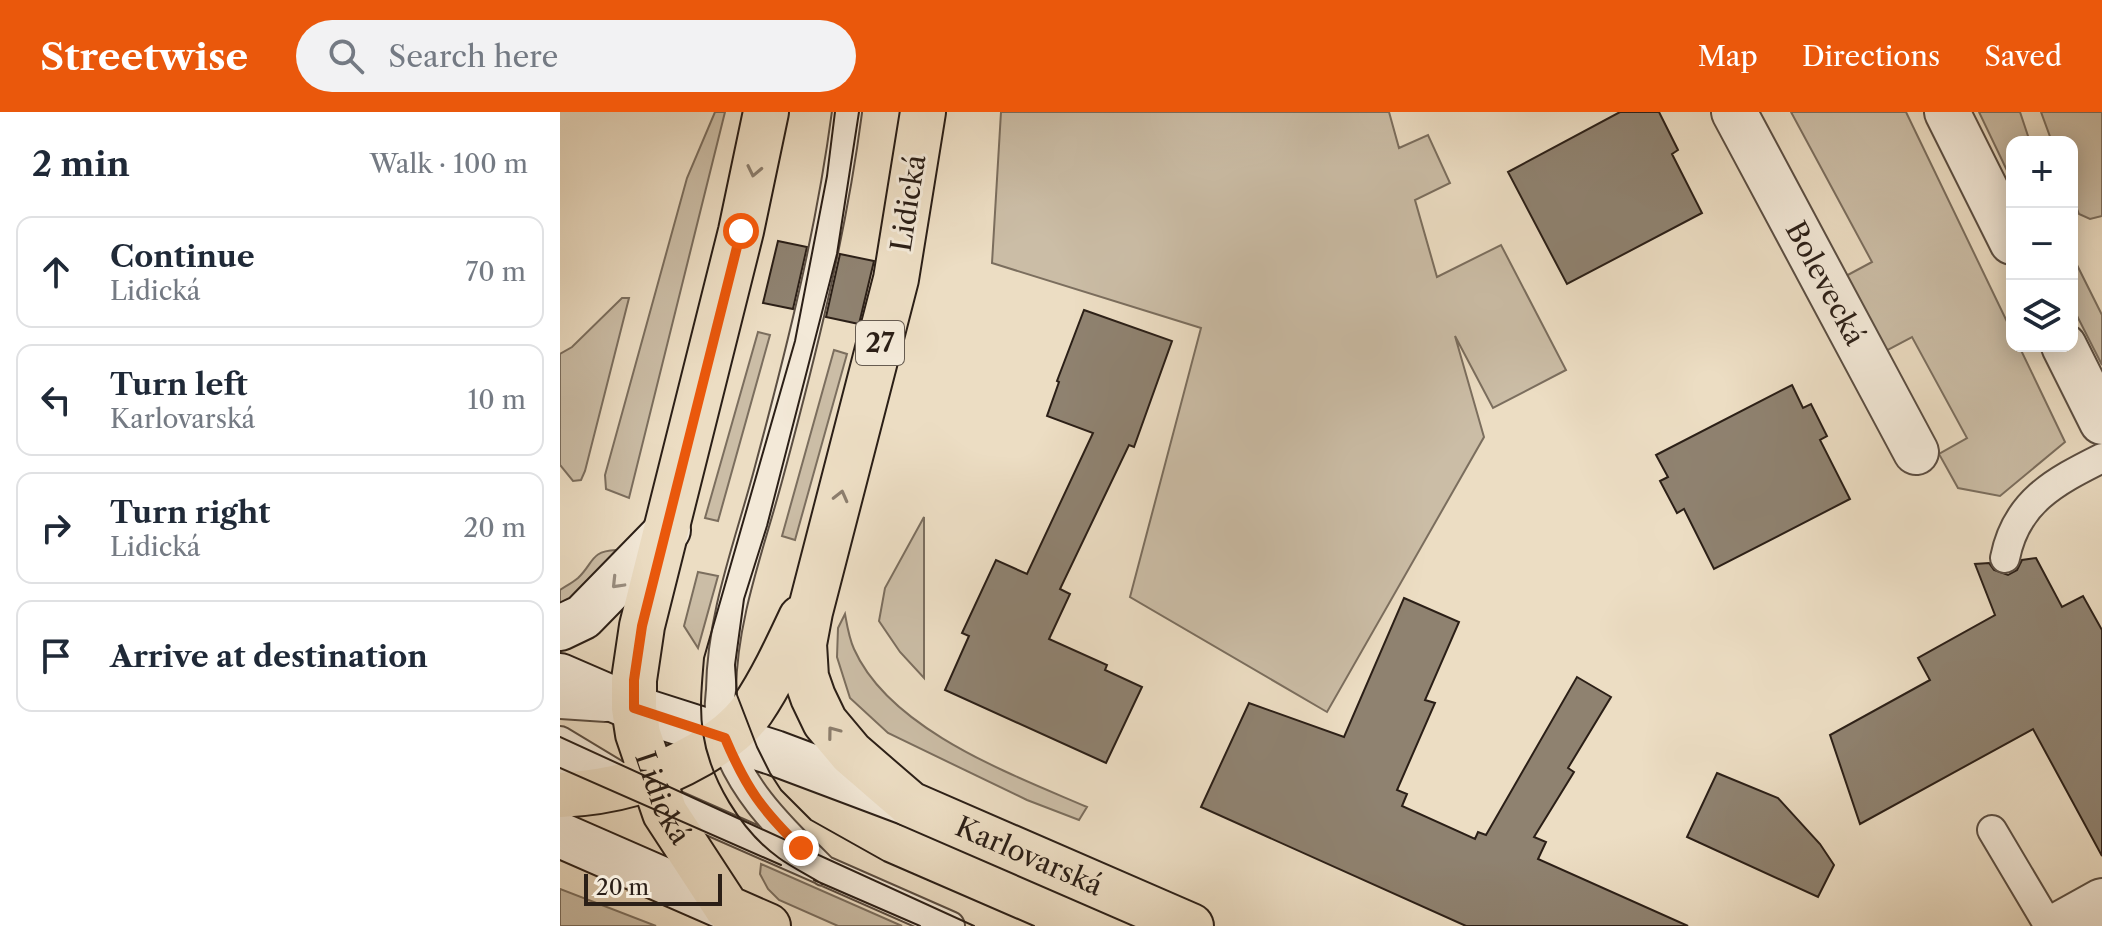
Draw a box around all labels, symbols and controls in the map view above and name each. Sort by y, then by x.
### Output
search box [296,20,856,92]
text: Streetwise [40,33,248,80]
icon: search [324,34,368,78]
text: Search here [388,38,558,75]
text: Map [1698,39,1758,73]
text: Directions [1802,39,1940,73]
text: Saved [1984,39,2062,73]
map controls [2006,136,2078,352]
button: + [2006,136,2078,208]
text: 2 min [32,143,130,185]
text: Walk · 100 m [370,148,528,180]
street label: Lidická [884,152,932,254]
one-way arrow [746,164,763,178]
button: − [2006,208,2078,280]
route start [723,213,759,249]
street label: Bolevecká [1779,215,1873,351]
text: Continue [110,238,255,275]
icon: ahead [34,250,78,294]
text: 70 m [466,256,526,288]
text: Lidická [110,275,201,307]
button: layers [2006,280,2078,352]
road number: 27 [856,321,904,365]
text: Turn left [110,366,247,403]
icon: left [34,378,78,422]
text: 10 m [467,384,526,416]
text: Karlovarská [110,403,255,435]
one-way arrow [831,490,848,504]
text: Turn right [110,494,270,531]
icon: right [34,506,78,550]
text: 20 m [463,512,526,544]
text: Lidická [110,531,201,563]
one-way arrow [611,574,626,588]
icon: arrive [34,634,78,678]
text: Arrive at destination [110,638,428,675]
one-way arrow [828,726,843,741]
street label: Lidická [628,747,698,851]
street label: Karlovarská [951,809,1108,903]
route end [783,830,819,866]
scale bar [584,870,722,906]
text: 20 m [596,874,649,901]

